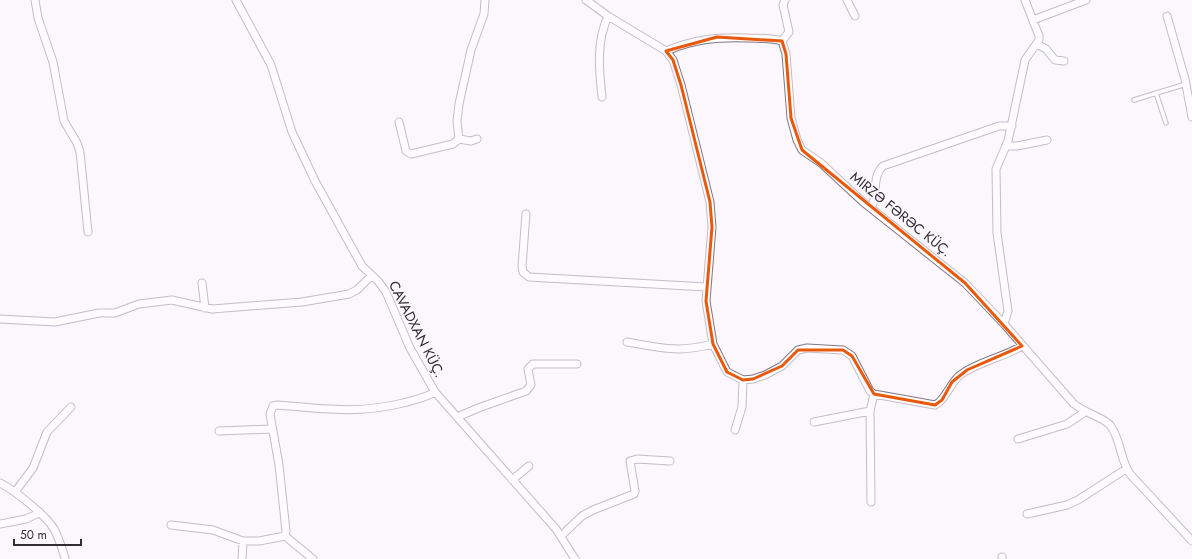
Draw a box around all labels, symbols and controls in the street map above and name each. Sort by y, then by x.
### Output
street label: MIRZƏ FƏRƏC KÜÇ. [846,167,956,261]
street label: CAVADXAN KÜÇ. [384,277,450,381]
scale bar [14,521,81,547]
text: 50 m [20,526,47,544]

